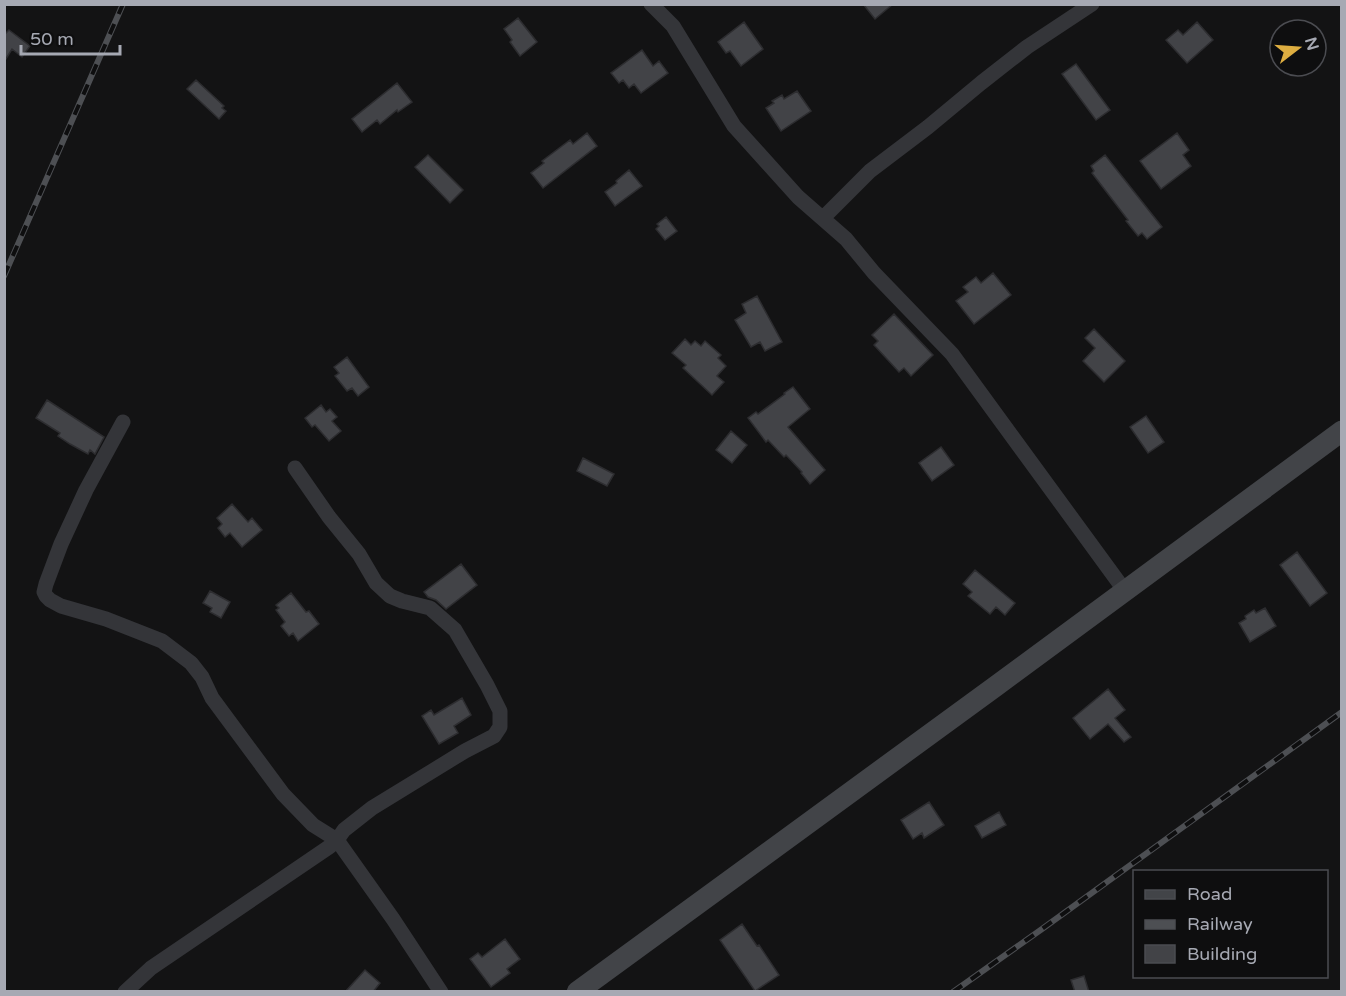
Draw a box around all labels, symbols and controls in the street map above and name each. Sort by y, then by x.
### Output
scale bar [21,18,120,56]
north arrow [1268,18,1328,78]
text: 50 m [30,28,74,50]
text: N [1300,35,1323,53]
legend [1133,870,1328,978]
text: Road [1187,883,1232,905]
text: Railway [1187,913,1253,935]
text: Building [1187,943,1257,965]

